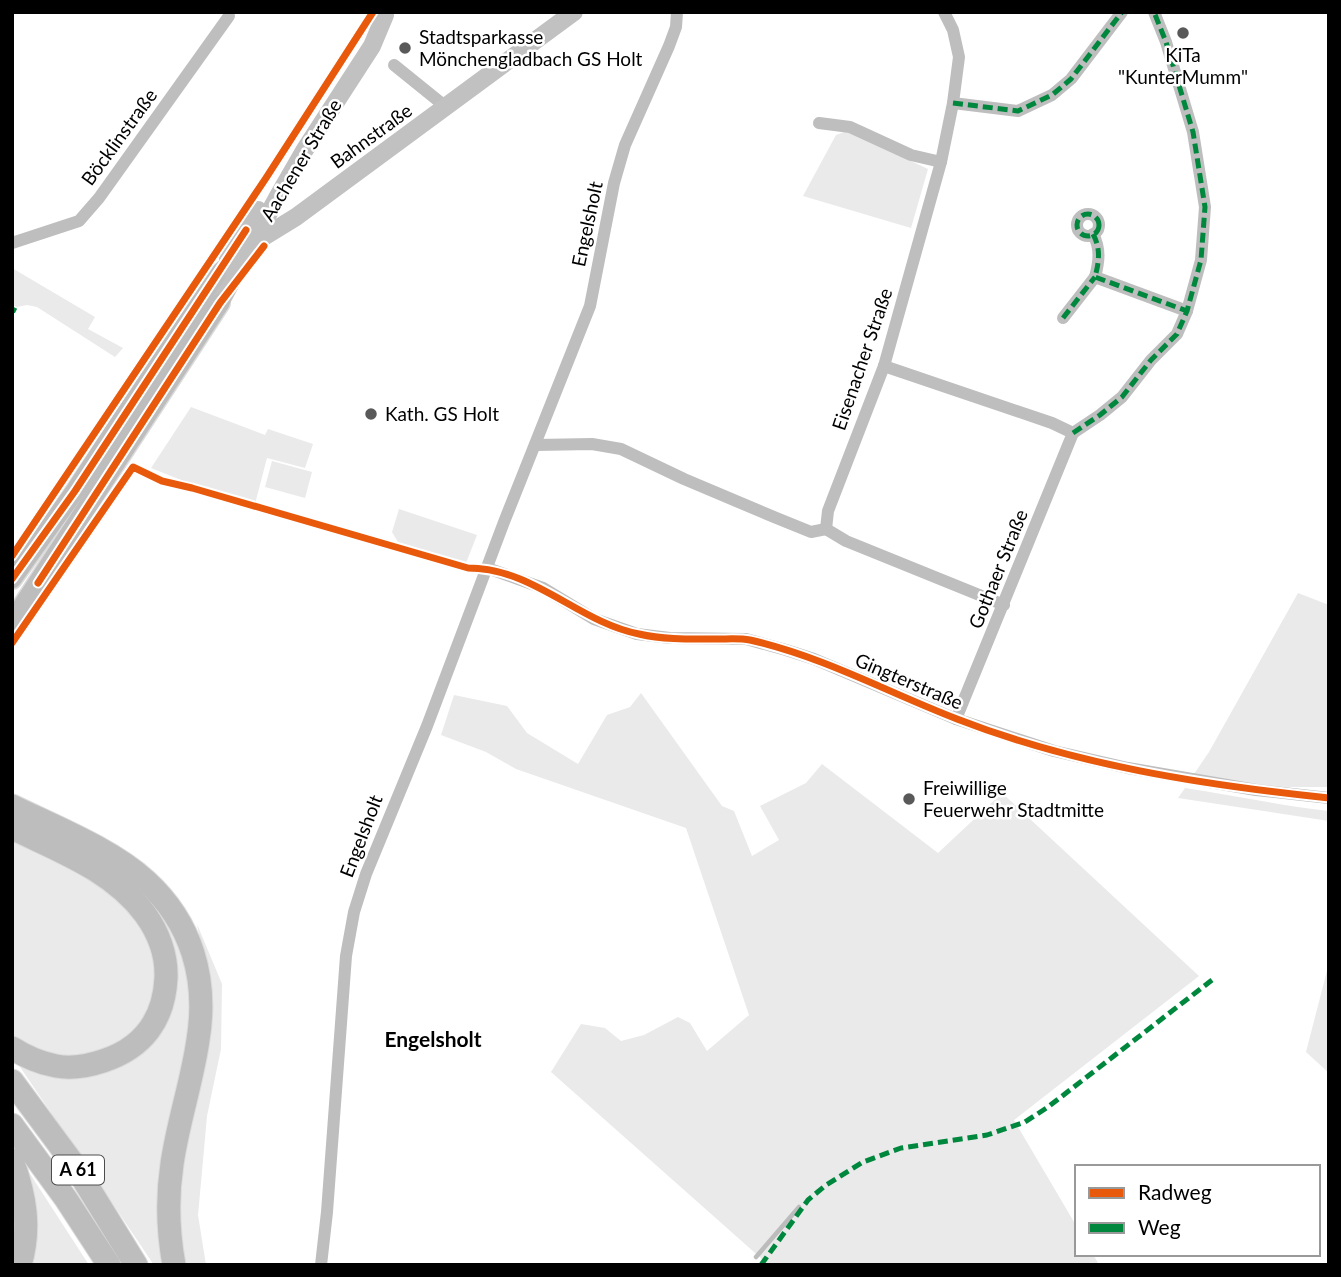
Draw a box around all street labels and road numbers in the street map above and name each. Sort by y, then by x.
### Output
street label: Böcklinstraße [76,84,161,189]
street label: Aachener Straße [255,95,346,225]
street label: Bahnstraße [325,98,416,173]
street label: Engelsholt [566,179,607,269]
street label: Eisenacher Straße [826,285,897,433]
street label: Gothaer Straße [963,506,1032,632]
street label: Gingterstraße [852,648,967,714]
street label: Engelsholt [334,791,387,880]
road number: A 61 [52,1156,104,1184]

